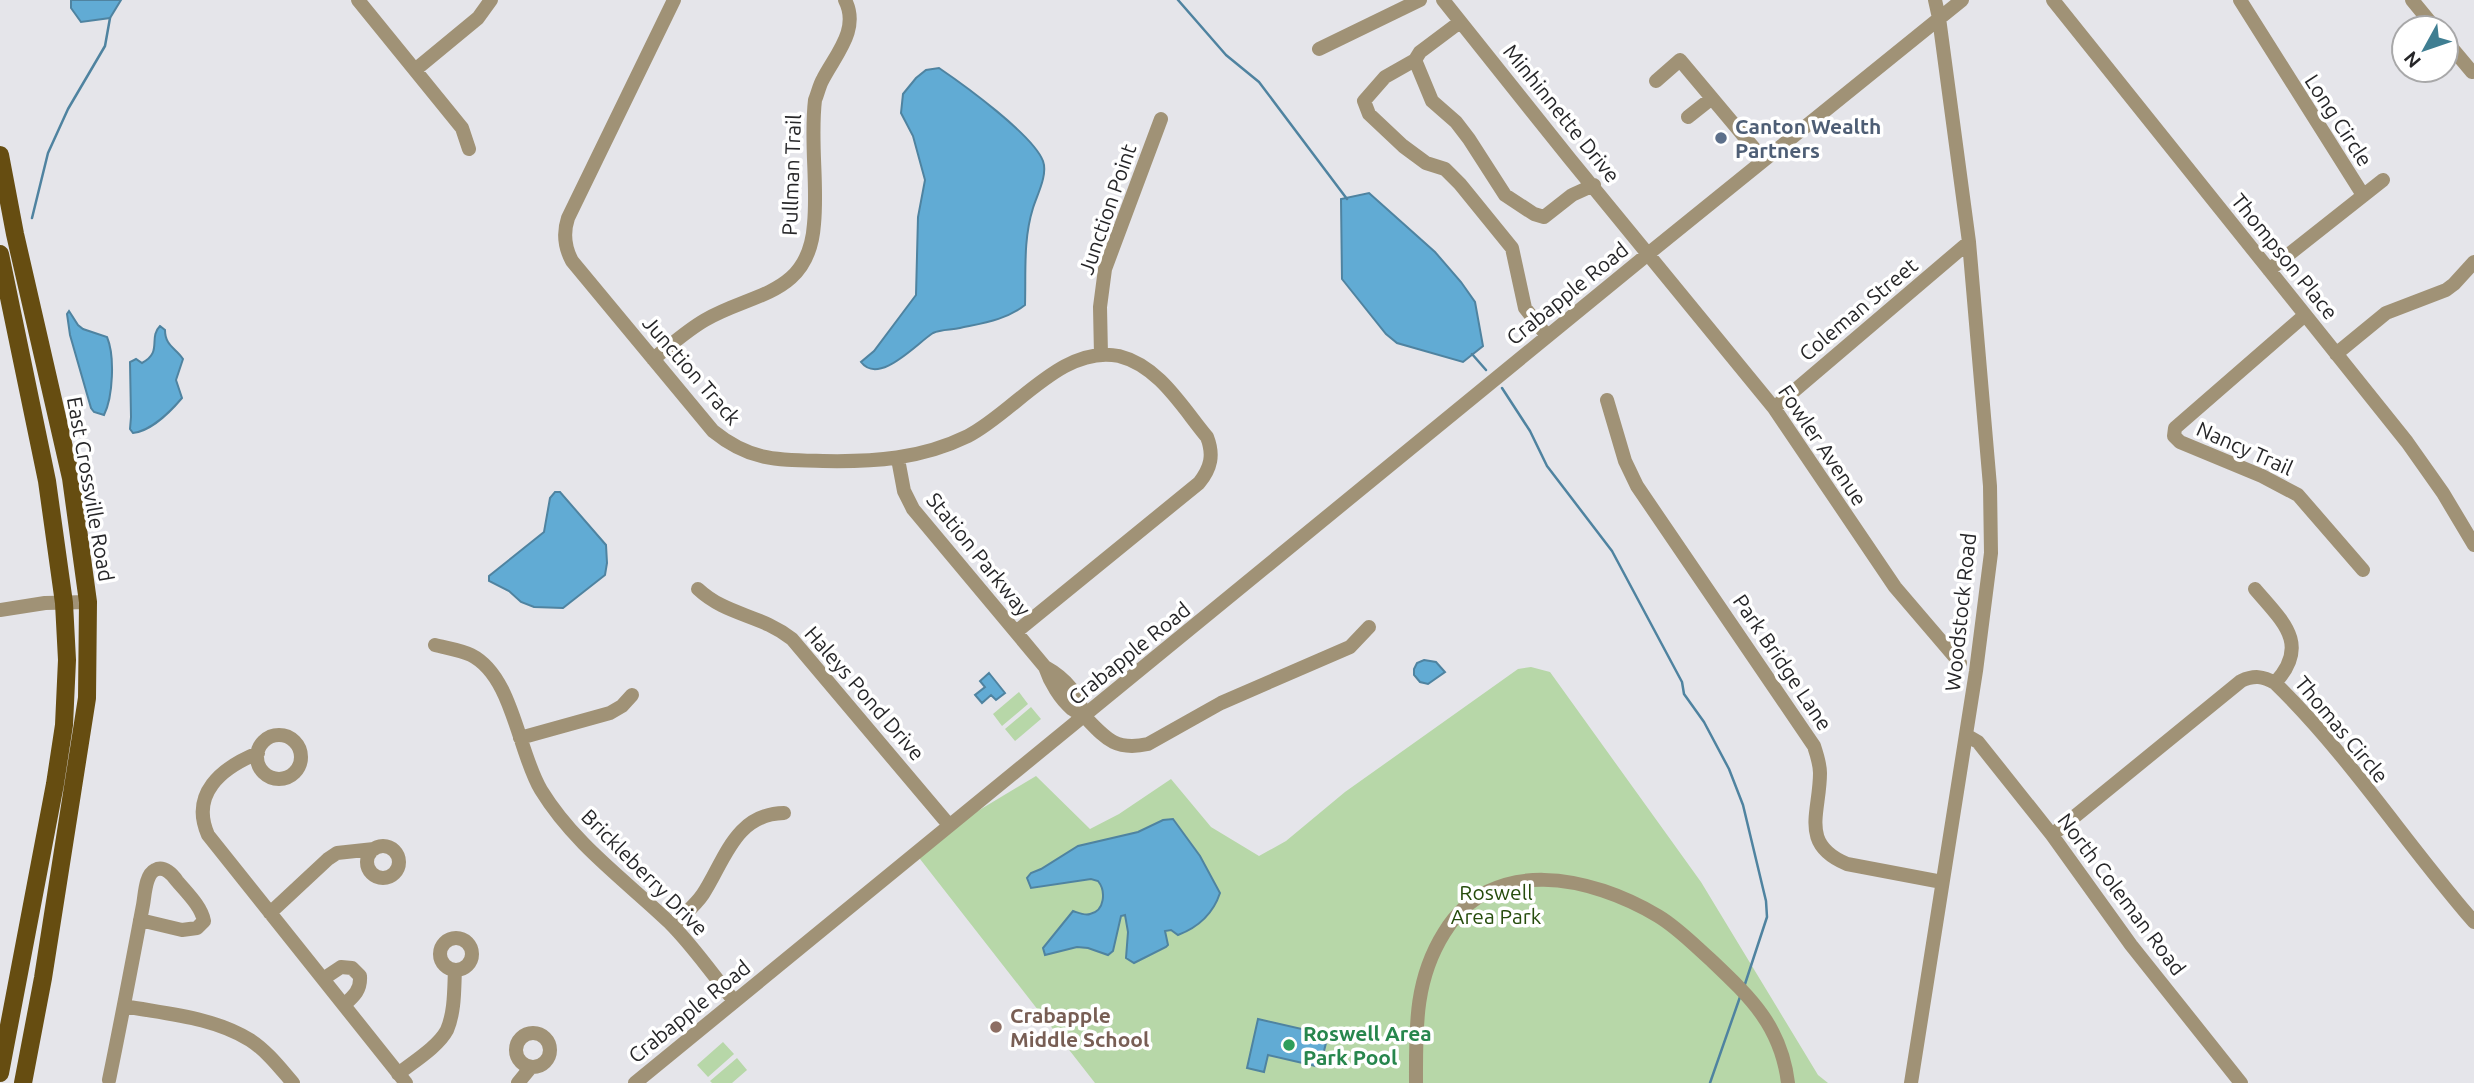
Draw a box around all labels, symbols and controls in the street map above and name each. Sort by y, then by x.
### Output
north arrow [2390,14,2460,84]
street label: Minhinnette Drive [1499,39,1625,187]
text: N [2399,47,2425,72]
street label: Long Circle [2300,70,2378,170]
street label: Pullman Trail [777,114,805,236]
place label: Canton Wealth Partners [1735,114,1881,162]
marker: Canton Wealth Partners [1713,130,1729,146]
street label: Junction Point [1073,141,1141,277]
street label: Thompson Place [2227,188,2343,324]
street label: Crabapple Road [1501,237,1633,349]
street label: Coleman Street [1794,253,1922,365]
street label: Junction Track [638,311,746,430]
street label: Fowler Avenue [1774,380,1872,510]
street label: East Crossville Road [63,395,119,583]
street label: Nancy Trail [2193,416,2297,480]
street label: Station Parkway [922,488,1036,620]
street label: Woodstock Road [1940,532,1980,692]
street label: Park Bridge Lane [1729,589,1837,735]
street label: Crabapple Road [1063,597,1195,709]
street label: Haleys Pond Drive [800,621,930,765]
street label: Thomas Circle [2291,671,2393,787]
street label: Brickleberry Drive [577,804,713,940]
street label: North Coleman Road [2053,808,2191,980]
park label: Roswell Area Park [1451,880,1542,928]
street label: Crabapple Road [623,955,755,1067]
place label: Crabapple Middle School [1010,1003,1149,1051]
marker: Crabapple Middle School [988,1019,1004,1035]
place label: Roswell Area Park Pool [1303,1021,1432,1069]
marker: Roswell Area Park Pool [1281,1037,1297,1053]

